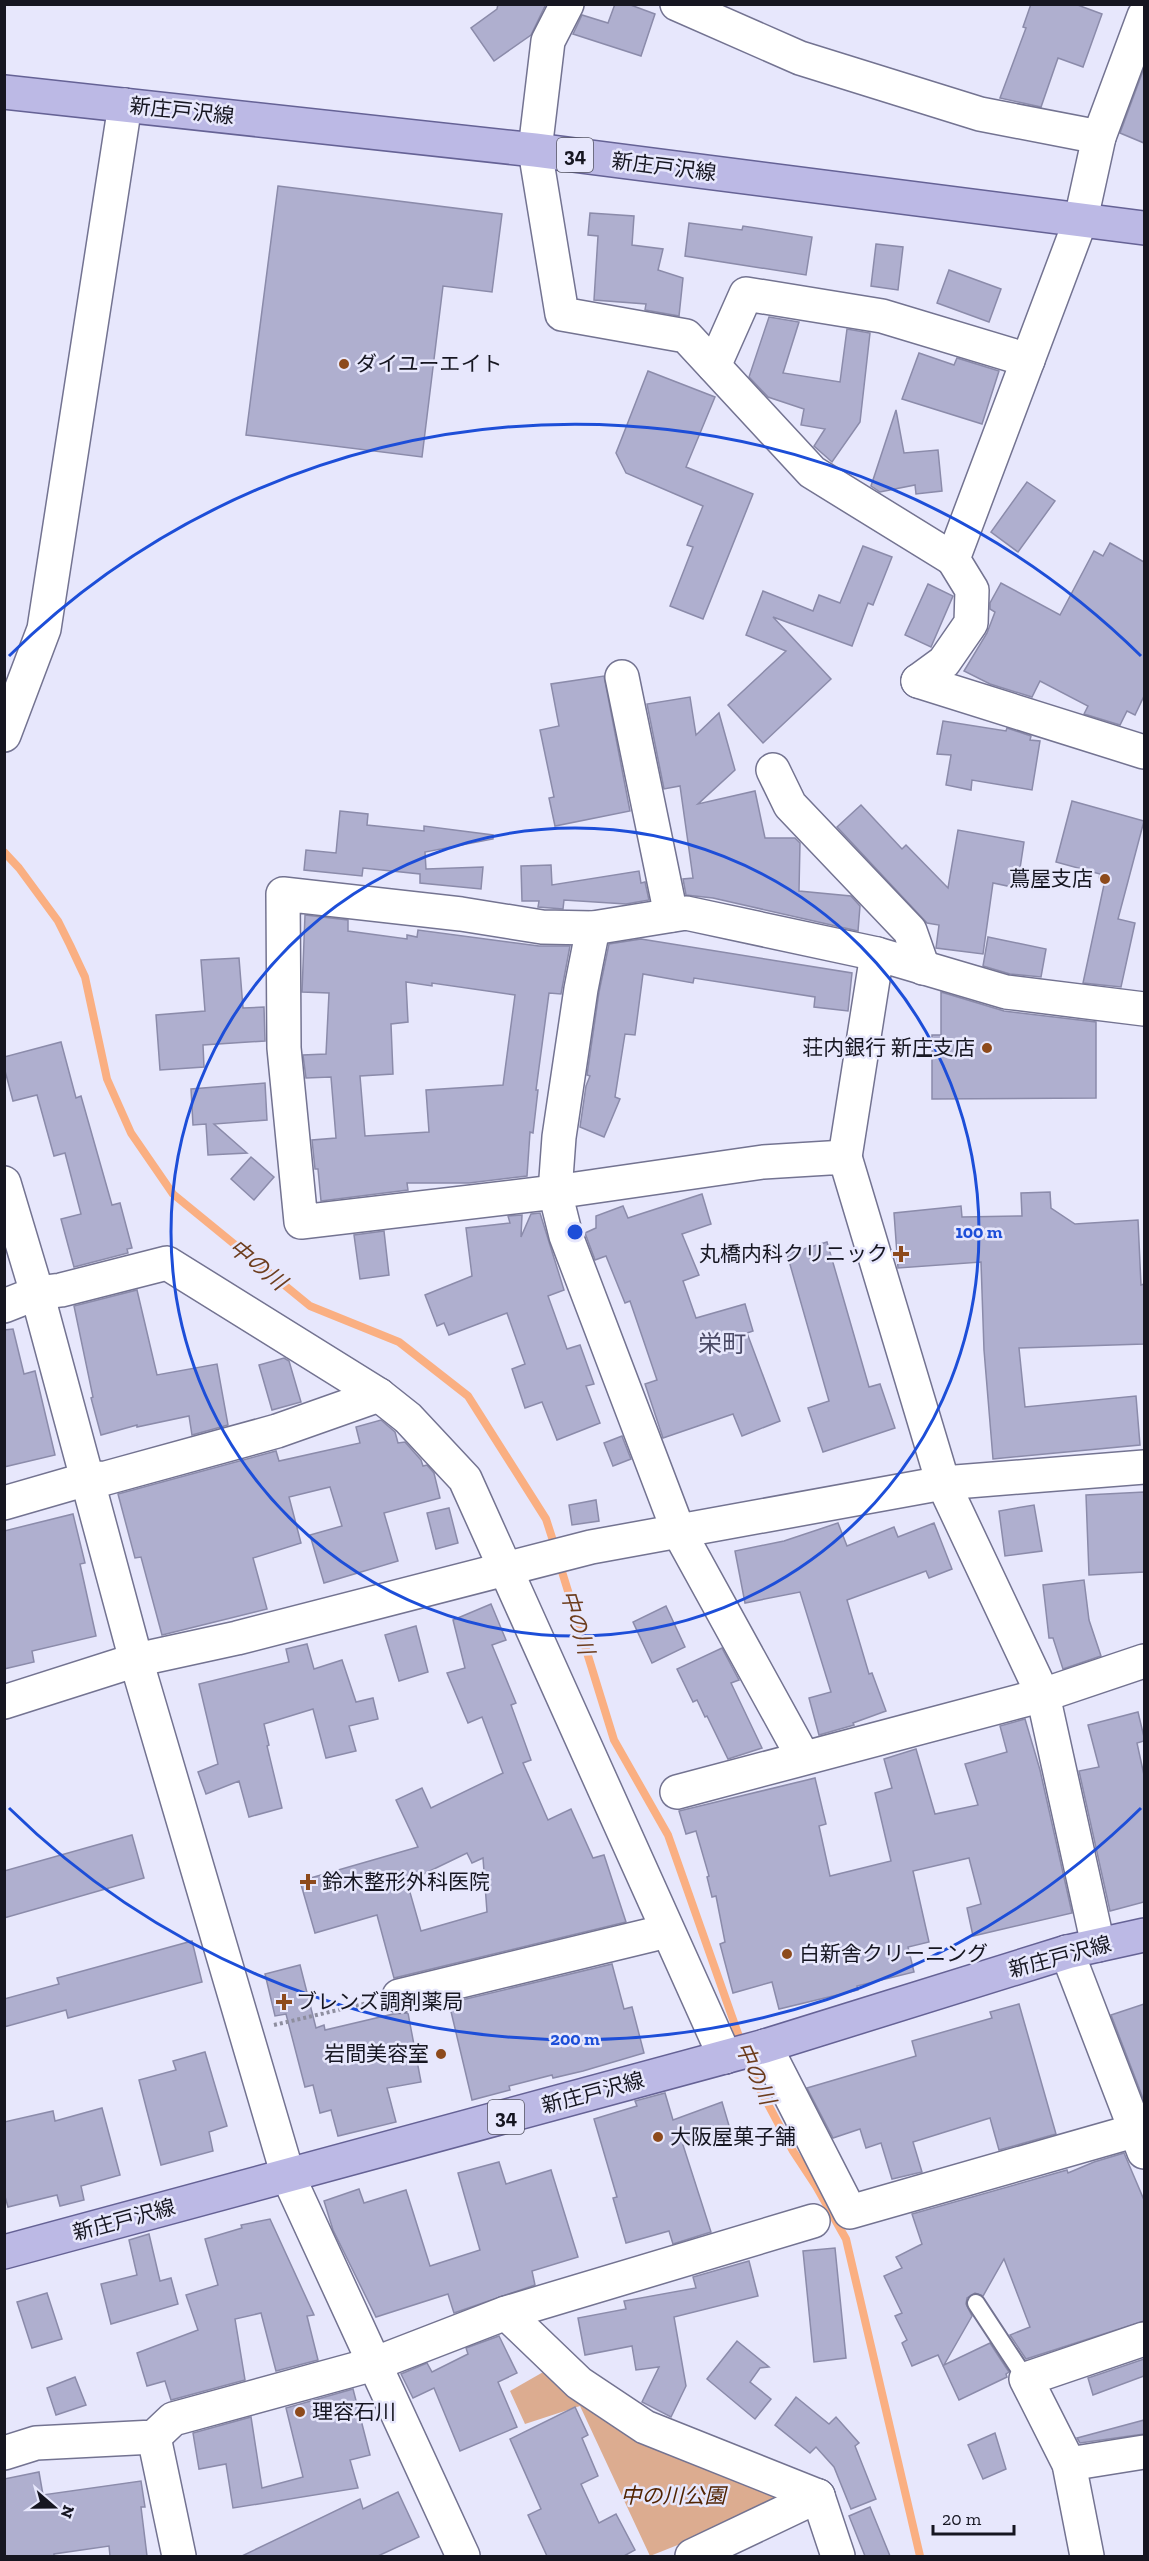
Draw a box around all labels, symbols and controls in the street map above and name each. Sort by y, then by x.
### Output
street label: 新庄戸沢線 [129,93,236,128]
road number: 34 [557,138,593,172]
street label: 新庄戸沢線 [610,148,718,185]
place label: ダイユーエイト [356,351,503,376]
marker: ダイユーエイト [337,357,351,371]
place label: 蔦屋支店 [1009,866,1093,891]
marker: 蔦屋支店 [1098,872,1112,886]
place label: 荘内銀行 新庄支店 [802,1035,975,1060]
marker: 荘内銀行 新庄支店 [980,1041,994,1055]
text: 100 m [955,1221,1003,1243]
centre of rings [565,1222,585,1242]
water label: 中の川 [224,1233,293,1297]
place label: 丸橋内科クリニック [699,1241,888,1266]
marker: 丸橋内科クリニック [892,1245,910,1263]
district label: 栄町 [698,1329,746,1358]
water label: 中の川 [555,1587,601,1660]
place label: 鈴木整形外科医院 [322,1869,490,1894]
marker: 鈴木整形外科医院 [299,1873,317,1891]
street label: 新庄戸沢線 [1006,1931,1114,1982]
place label: 白新舎クリーニング [799,1941,988,1966]
marker: 白新舎クリーニング [780,1947,794,1961]
place label: ブレンズ調剤薬局 [296,1989,464,2014]
marker: ブレンズ調剤薬局 [277,1995,291,2009]
text: 200 m [550,2028,600,2050]
water label: 中の川 [730,2038,782,2111]
place label: 岩間美容室 [324,2041,429,2066]
marker: 岩間美容室 [434,2047,448,2061]
street label: 新庄戸沢線 [539,2067,647,2118]
road number: 34 [488,2100,524,2134]
place label: 大阪屋菓子舗 [670,2124,796,2149]
marker: 大阪屋菓子舗 [651,2130,665,2144]
street label: 新庄戸沢線 [70,2194,178,2245]
place label: 理容石川 [312,2399,396,2424]
marker: 理容石川 [293,2405,307,2419]
north arrow [24,2477,84,2537]
park label: 中の川公園 [621,2483,728,2508]
scale bar [933,2498,1014,2536]
text: N [57,2503,79,2521]
text: 20 m [942,2508,982,2530]

